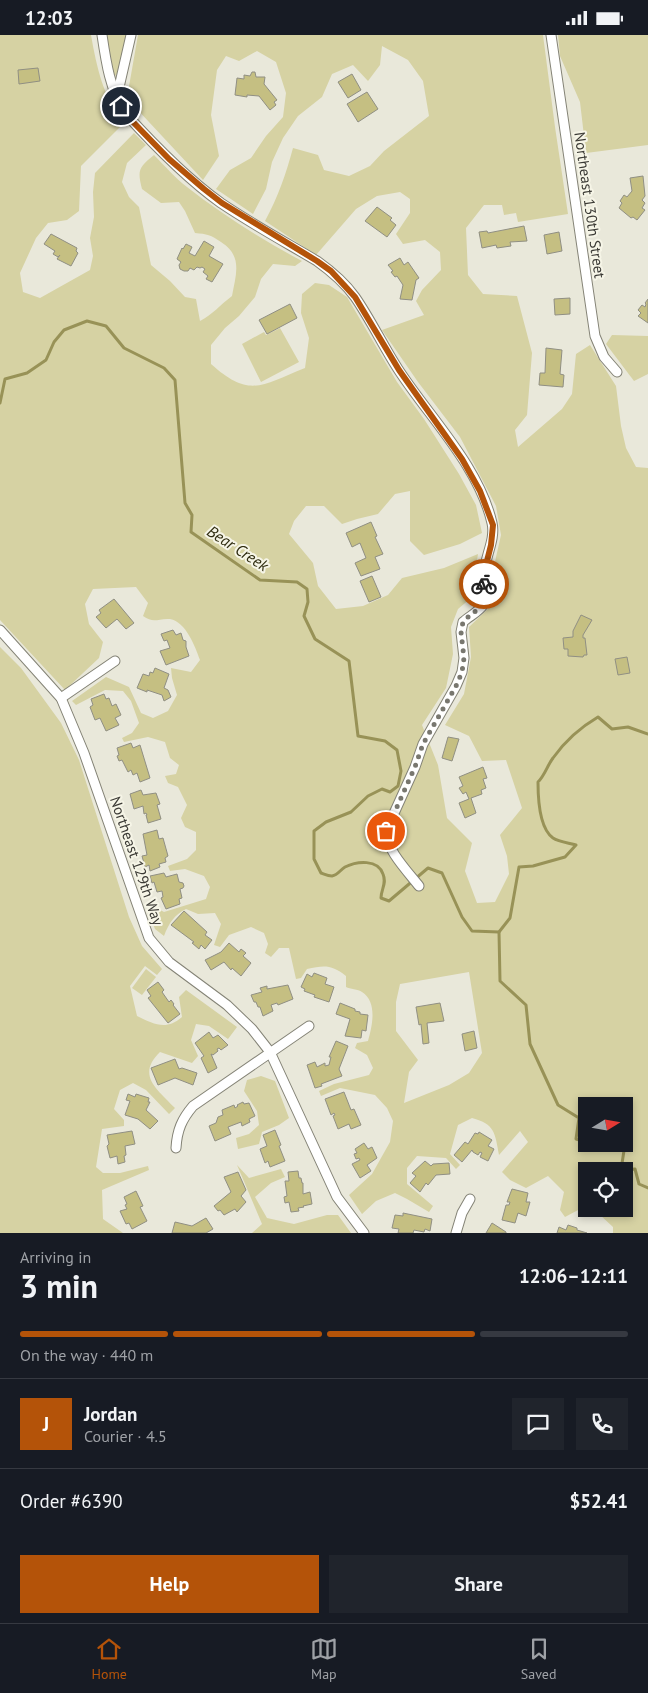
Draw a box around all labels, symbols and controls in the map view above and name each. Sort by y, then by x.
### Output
text: 12:03 [25,6,73,30]
pin [100,85,142,127]
icon: home [107,92,135,120]
street label: Northeast 130th Street [570,131,610,279]
water label: Bear Creek [204,521,273,576]
courier [459,559,509,609]
icon: bike [470,570,498,598]
street label: Northeast 129th Way [106,794,168,928]
pin [365,810,407,852]
icon: bag [372,817,400,845]
north arrow [578,1097,632,1153]
map controls [578,1097,633,1217]
button: locate [578,1162,633,1217]
text: Arriving in [20,1247,91,1267]
text: 12:06–12:11 [519,1264,628,1288]
text: 3 min [20,1265,98,1307]
text: On the way · 440 m [20,1345,153,1365]
button: chat [512,1398,564,1450]
button: phone [576,1398,628,1450]
text: Jordan [84,1402,137,1426]
text: J [43,1412,49,1436]
text: Courier · 4.5 [84,1426,167,1446]
text: Order #6390 [20,1489,123,1513]
text: $52.41 [569,1489,628,1513]
button: Help [20,1555,319,1613]
button: Share [329,1555,628,1613]
tab: Home [91,1635,127,1683]
tab: Map [310,1635,338,1683]
tab: Saved [521,1635,556,1683]

